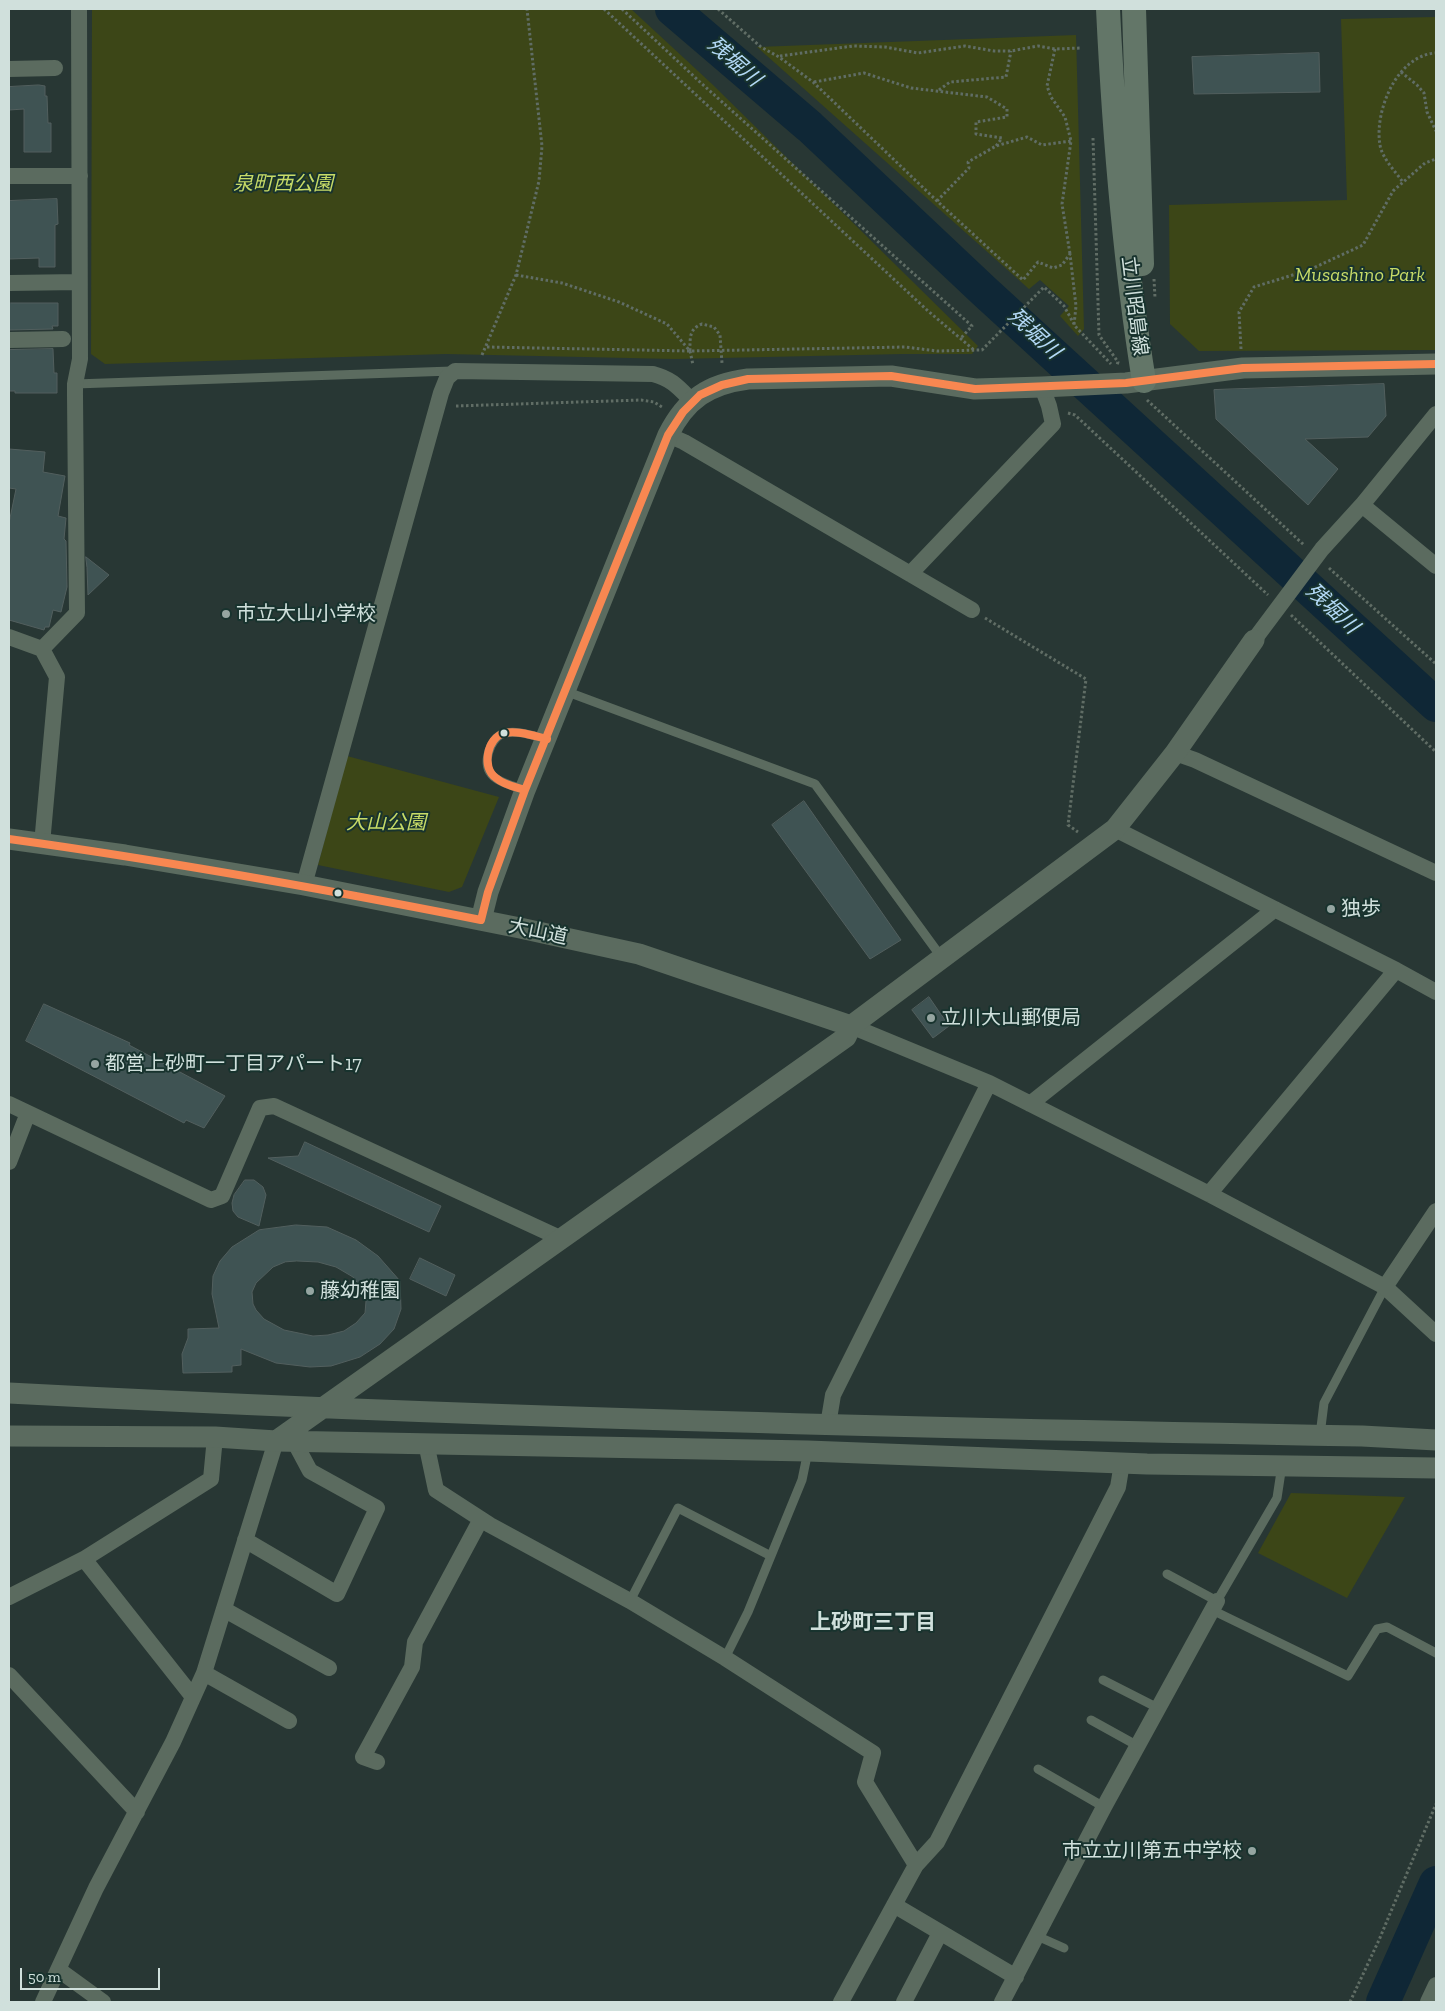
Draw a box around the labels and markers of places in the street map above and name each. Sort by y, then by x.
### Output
place label: 市立大山小学校 [236,602,376,626]
marker: 市立大山小学校 [220,608,232,620]
unlabelled marker [499,728,509,738]
unlabelled marker [333,888,343,898]
place label: 独歩 [1341,897,1381,921]
marker: 独歩 [1325,903,1337,915]
place label: 立川大山郵便局 [941,1006,1081,1030]
marker: 立川大山郵便局 [925,1012,937,1024]
place label: 都営上砂町一丁目アパート17 [105,1052,362,1076]
marker: 都営上砂町一丁目アパート17 [89,1058,101,1070]
place label: 藤幼稚園 [320,1279,400,1303]
marker: 藤幼稚園 [304,1285,316,1297]
place label: 市立立川第五中学校 [1062,1839,1242,1863]
marker: 市立立川第五中学校 [1246,1845,1258,1857]

